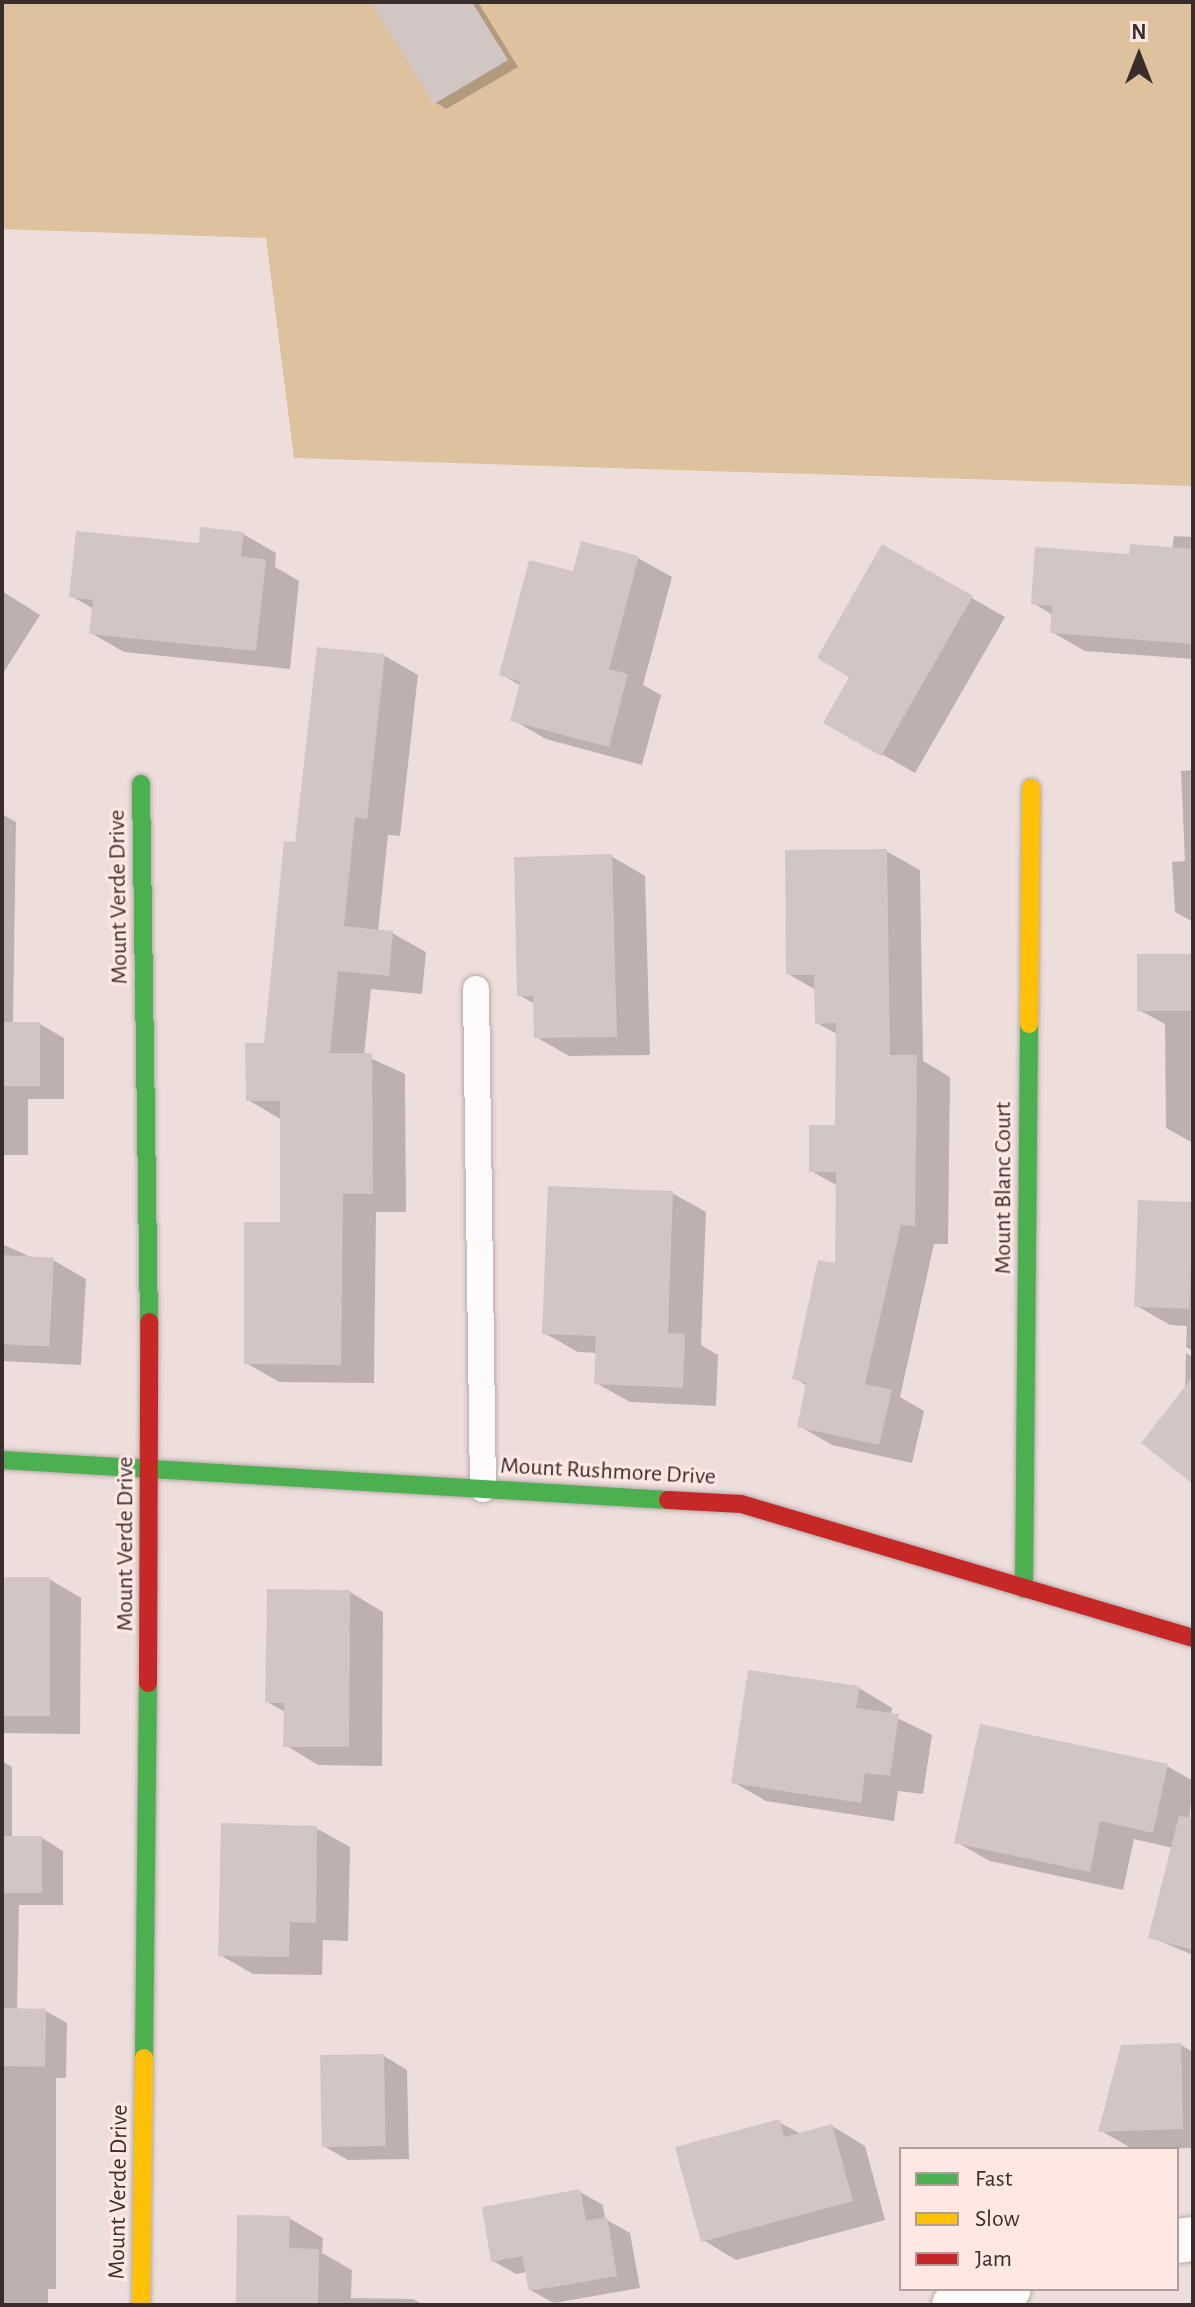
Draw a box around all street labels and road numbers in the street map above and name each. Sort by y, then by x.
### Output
street label: Mount Verde Drive [103,809,135,985]
street label: Mount Blanc Court [990,1102,1018,1274]
street label: Mount Rushmore Drive [499,1452,717,1492]
street label: Mount Verde Drive [112,1457,140,1631]
street label: Mount Verde Drive [103,2104,135,2280]

